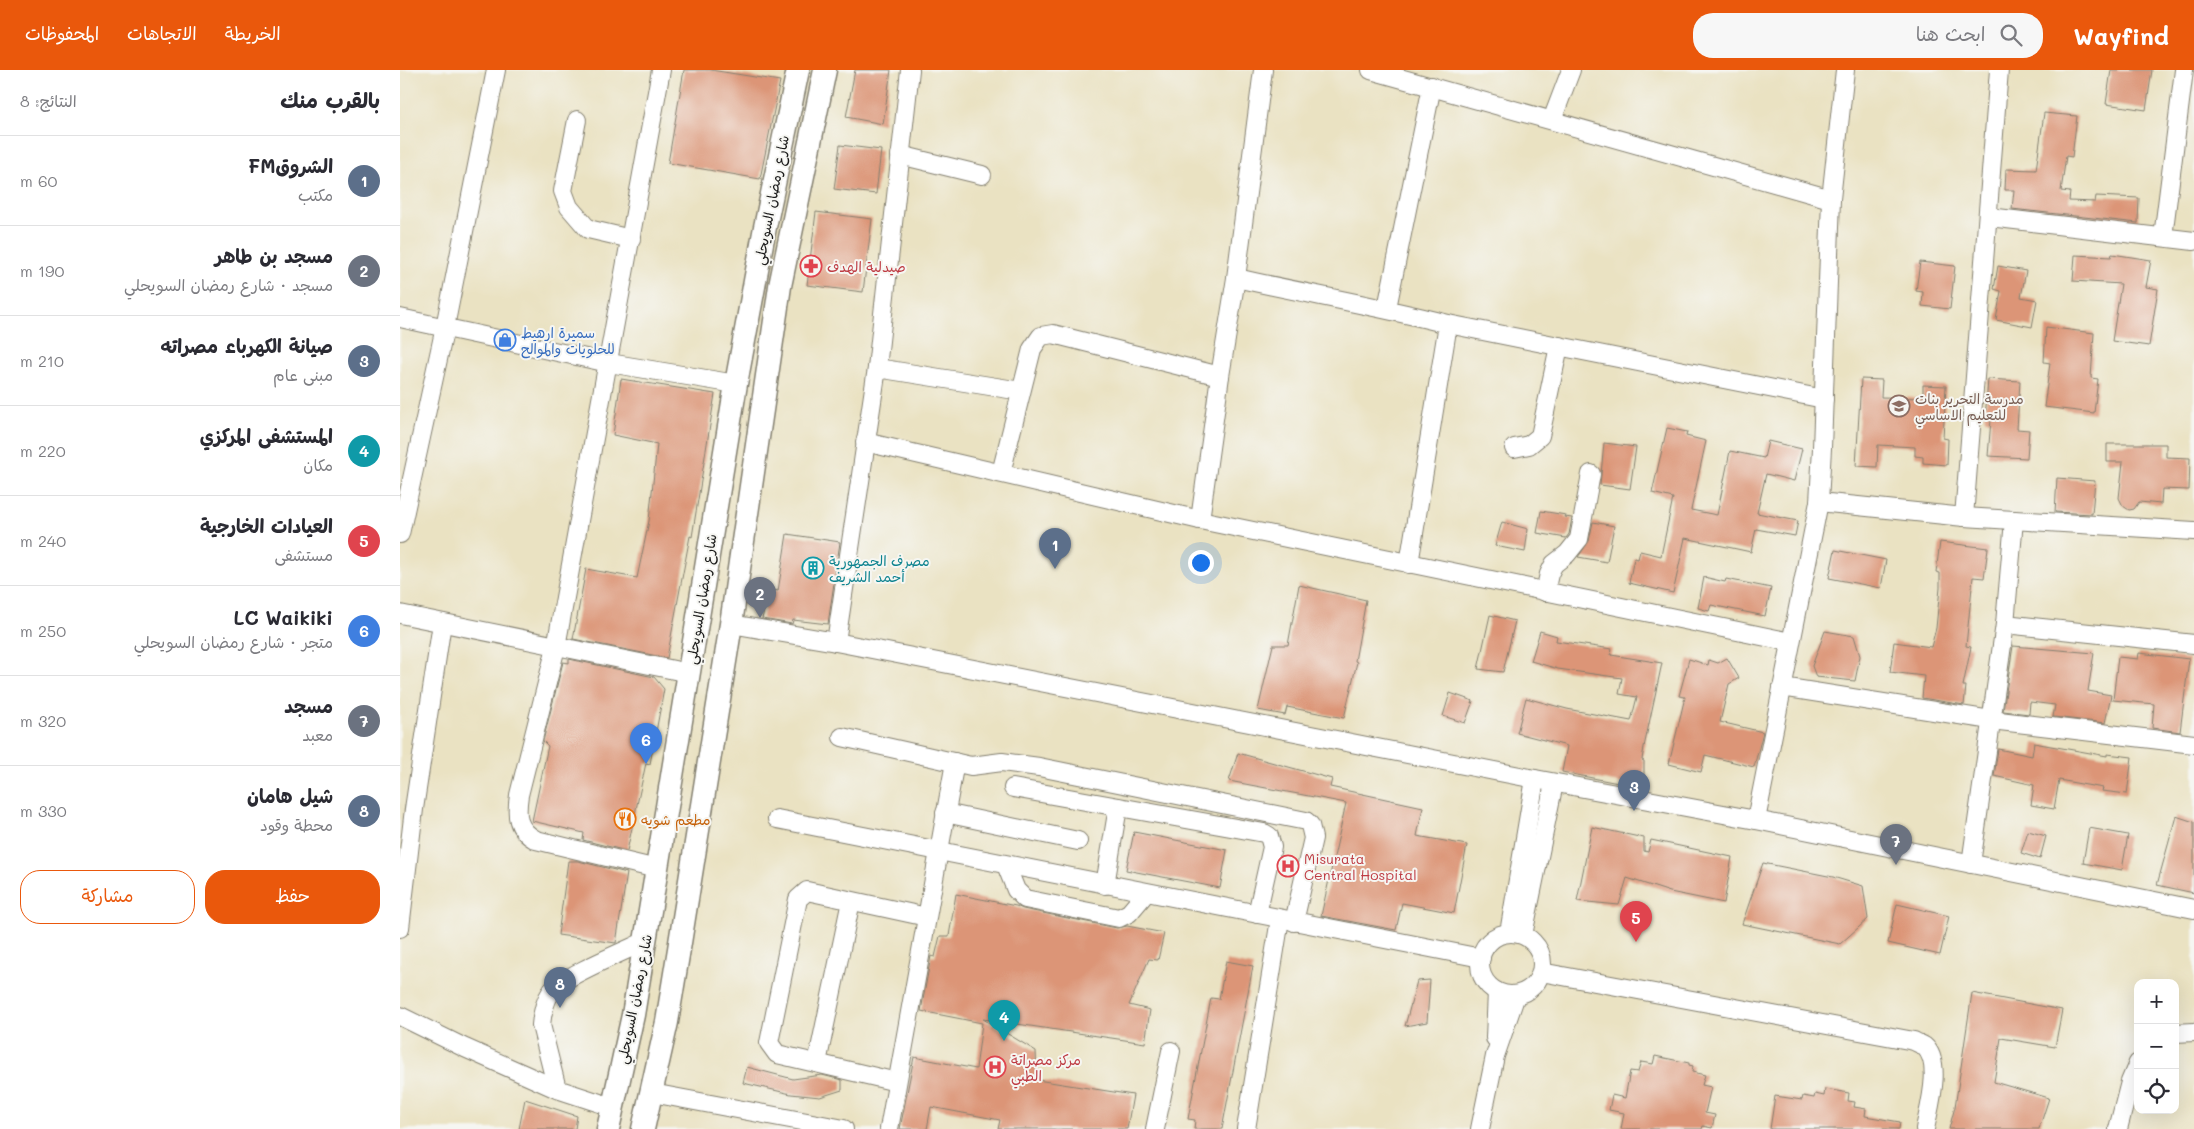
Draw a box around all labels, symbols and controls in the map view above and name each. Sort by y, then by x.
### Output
search box [1693,13,2043,58]
text: Wayfind [2073,20,2169,51]
text: المحفوظات [25,21,99,45]
text: الاتجاهات [127,21,197,45]
text: الخريطة [225,21,281,45]
text: ابحث هنا [1916,21,1985,46]
icon: search [1997,21,2025,49]
text: بالقرب منك [280,86,380,113]
text: النتائج: 8 [20,90,77,111]
street label: شارع رمضان السويحلي [749,133,797,267]
text: الشروقFM [248,153,333,178]
text: 60 m [20,170,57,191]
text: 1 [360,170,368,191]
text: مكتب [298,184,333,205]
text: مسجد بن طاهر [215,243,333,268]
pharmacy icon: صيدلية الهدف [799,254,823,278]
place label: صيدلية الهدف [827,257,906,276]
text: 190 m [20,260,64,281]
text: 2 [360,260,368,281]
text: مسجد · شارع رمضان السويحلي [124,274,333,295]
place label: سميرة ارهيط للحلويات والموالح [521,323,615,359]
shop icon: سميرة ارهيط للحلويات والموالح [493,328,517,352]
text: صيانة الكهرباء مصراته [160,333,333,358]
text: 210 m [20,350,64,371]
text: 3 [359,350,369,371]
text: مبنى عام [273,364,333,385]
place label: مدرسة التحرير بنات للتعليم الاساسي [1915,389,2024,428]
school or university icon: مدرسة التحرير بنات للتعليم الاساسي [1887,394,1911,418]
text: المستشفى المركزي [200,423,333,448]
text: 220 m [20,440,66,461]
text: 4 [359,440,369,461]
text: مكان [303,454,333,475]
text: العيادات الخارجية [200,513,333,538]
pin: 1 [1039,528,1071,569]
text: 240 m [20,530,66,551]
text: 5 [359,530,369,551]
street label: شارع رمضان السويحلي [681,532,725,666]
text: مستشفى [274,544,333,565]
your location [1188,550,1214,576]
place label: مصرف الجمهورية أحمد الشريف [829,551,930,586]
building icon: مصرف الجمهورية أحمد الشريف [801,556,825,580]
pin: 2 [744,577,776,618]
text: LC Waikiki [233,605,333,630]
text: 250 m [20,620,66,641]
text: 6 [359,620,369,641]
text: متجر · شارع رمضان السويحلي [134,631,333,652]
text: مسجد [284,693,333,718]
text: 320 m [20,710,66,731]
text: 7 [360,710,368,731]
pin: 6 [630,723,662,764]
text: معبد [302,724,333,745]
pin: 3 [1618,770,1650,811]
text: شيل هامان [247,783,333,808]
text: 330 m [20,800,67,821]
text: 8 [359,800,369,821]
restaurant icon: مطعم شويه [613,807,637,831]
place label: مطعم شويه [641,810,711,831]
text: محطة وقود [260,814,333,835]
pin: 7 [1880,824,1912,865]
place label: Misurata Central Hospital [1304,849,1417,884]
hospital icon: Misurata Central Hospital [1276,854,1300,878]
button: مشاركة [20,870,195,924]
button: حفظ [205,870,380,924]
pin: 5 [1620,901,1652,942]
street label: شارع رمضان السويحلي [612,932,660,1066]
pin: 8 [544,967,576,1008]
map controls [2134,979,2179,1114]
button: + [2134,979,2179,1024]
pin: 4 [988,1000,1020,1041]
button: − [2134,1024,2179,1069]
place label: مركز مصراتة الطبي [1011,1050,1081,1089]
hospital icon: مركز مصراتة الطبي [983,1055,1007,1079]
button: locate [2134,1069,2179,1114]

